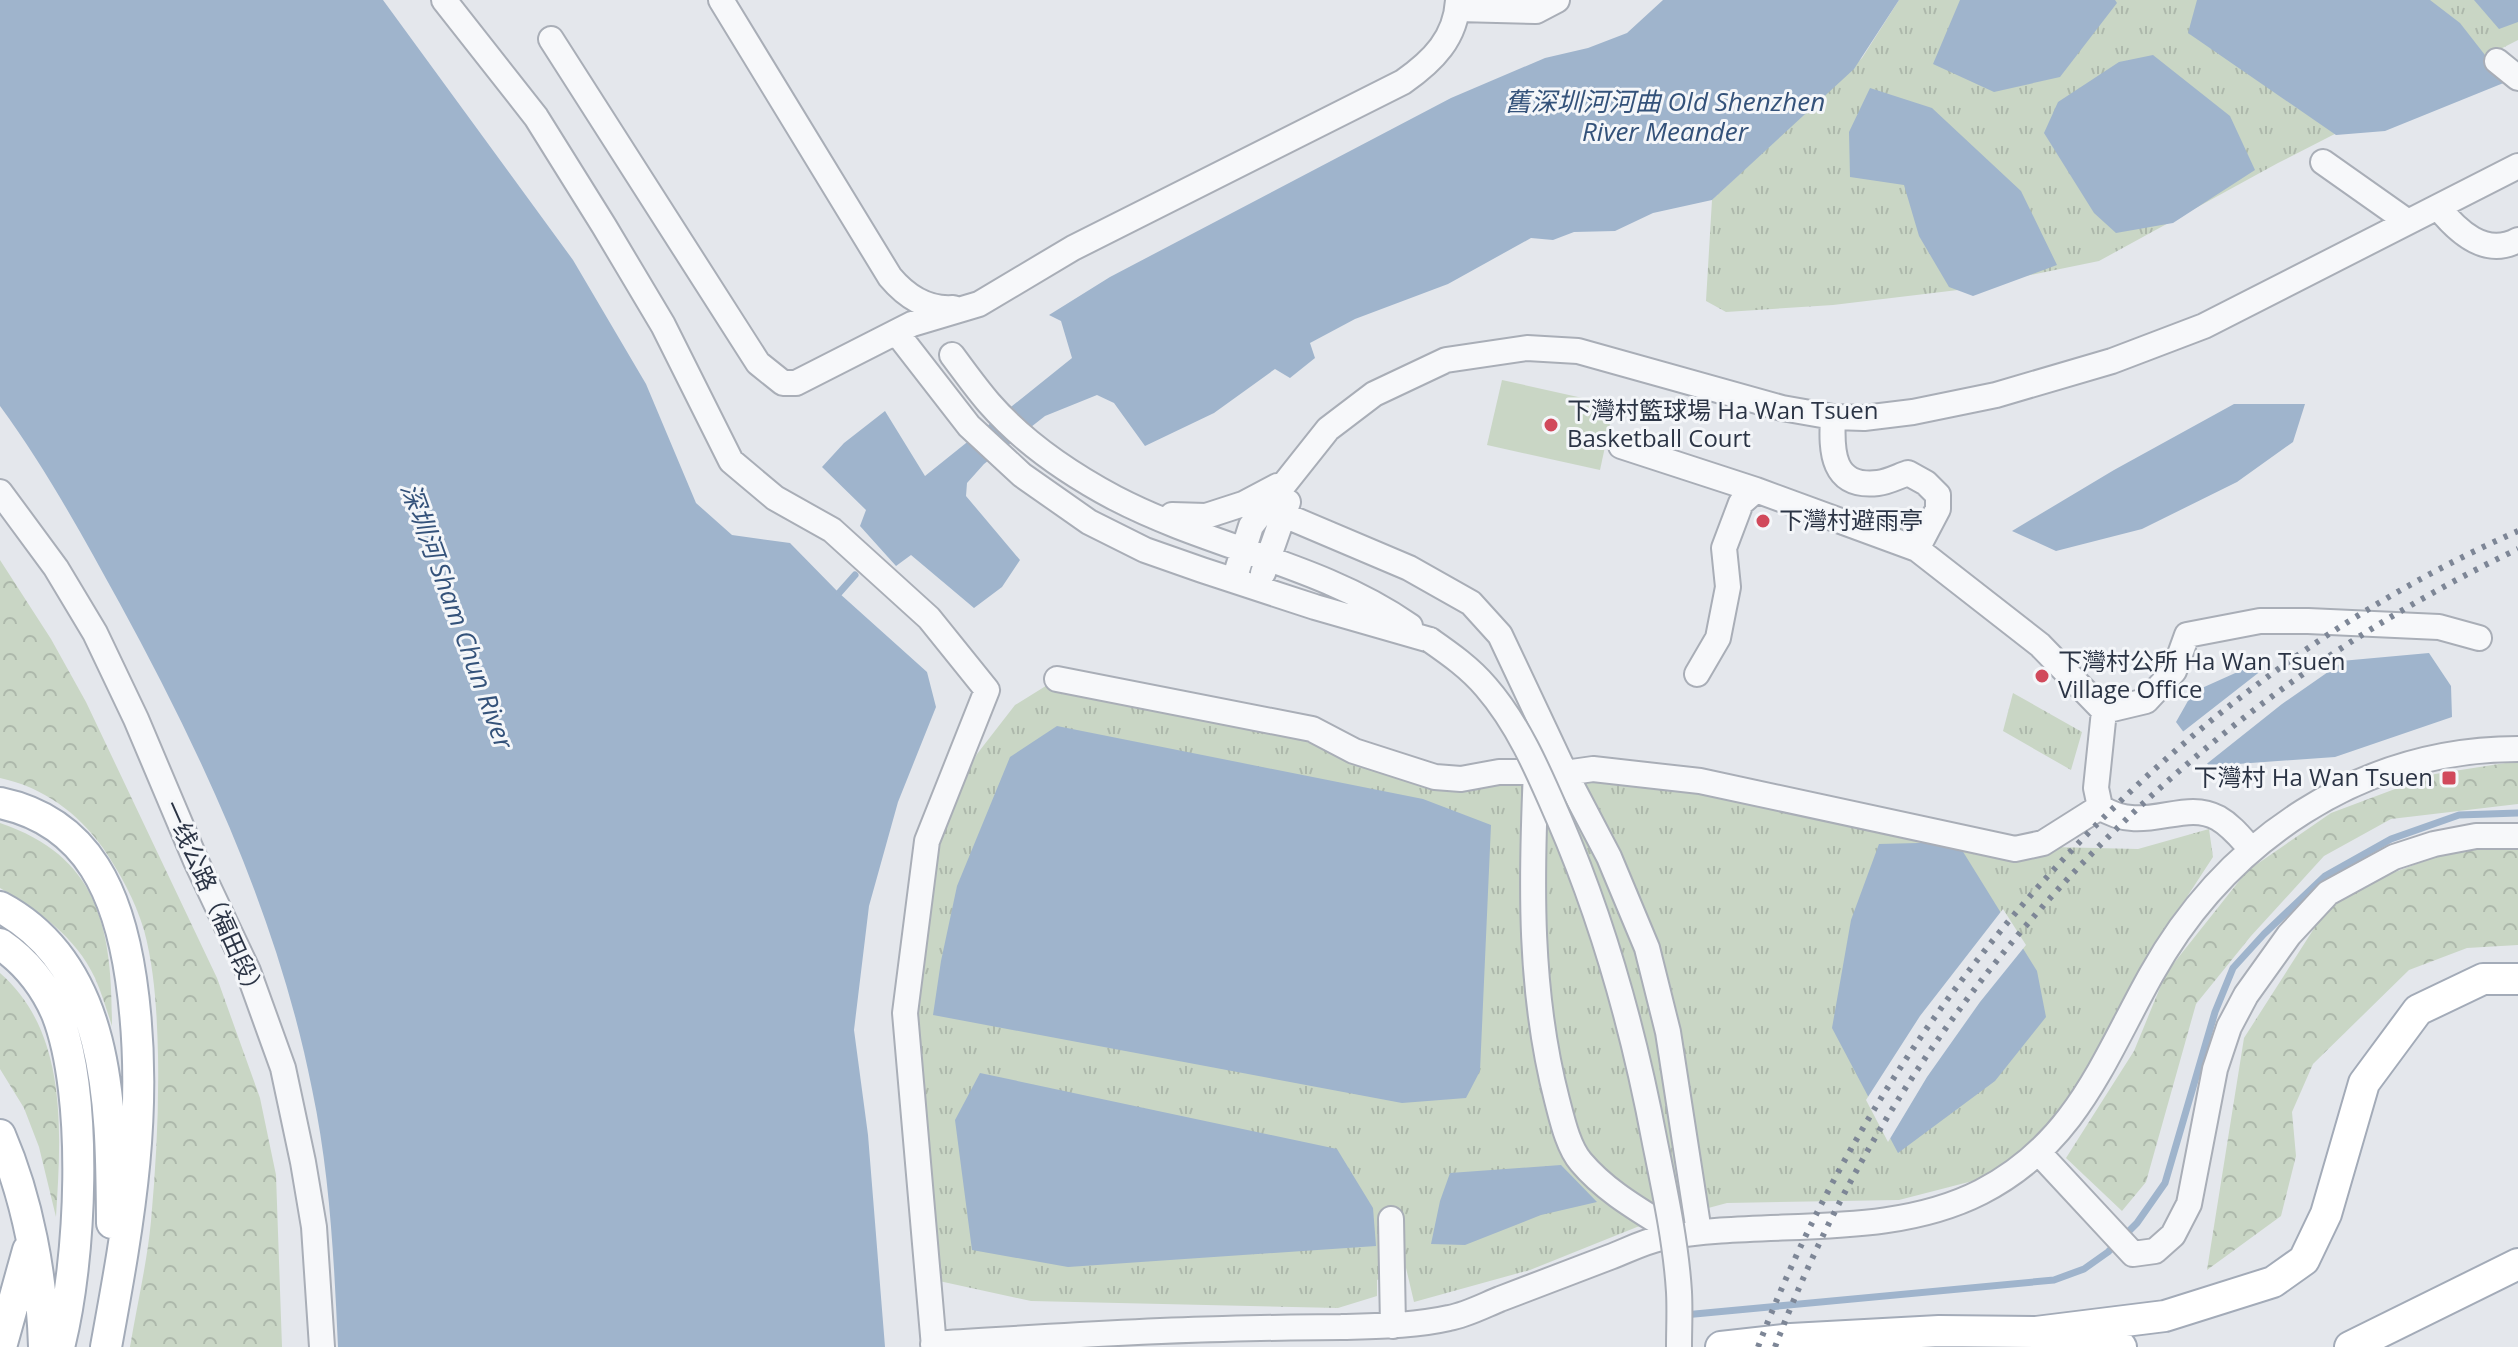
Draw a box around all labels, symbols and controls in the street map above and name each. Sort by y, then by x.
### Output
water label: 舊深圳河河曲 Old Shenzhen River Meander [1505,83,1825,149]
place label: 下灣村籃球場 Ha Wan Tsuen Basketball Court [1567,393,1879,454]
marker: 下灣村籃球場 Ha Wan Tsuen Basketball Court [1542,416,1560,434]
water label: 深圳河 Sham Chun River [393,478,523,755]
place label: 下灣村避雨亭 [1779,503,1923,536]
marker: 下灣村避雨亭 [1754,512,1772,530]
place label: 下灣村公所 Ha Wan Tsuen Village Office [2058,644,2346,705]
marker: 下灣村公所 Ha Wan Tsuen Village Office [2033,667,2051,685]
place label: 下灣村 Ha Wan Tsuen [2193,760,2433,793]
marker: 下灣村 Ha Wan Tsuen [2440,769,2458,787]
street label: 一线公路（福田段） [156,795,274,1006]

